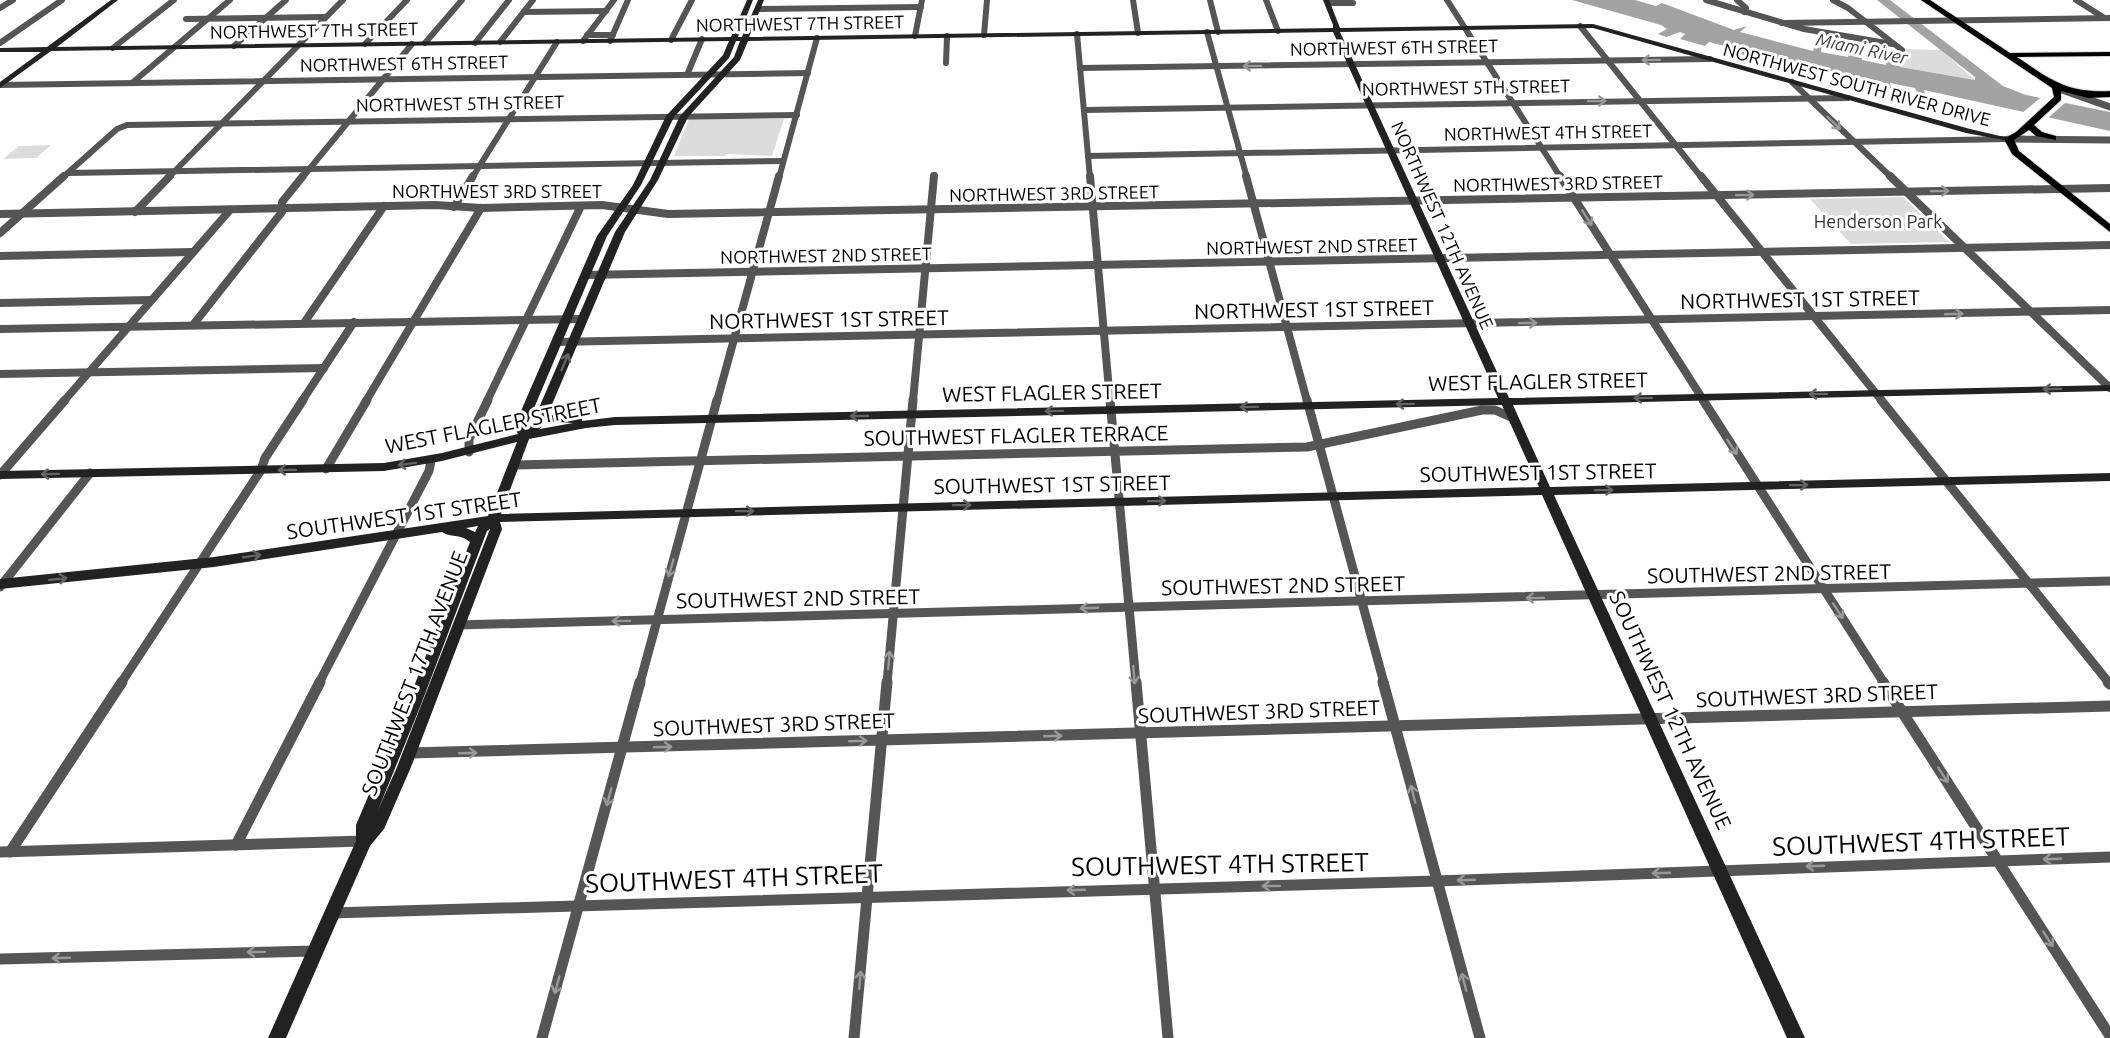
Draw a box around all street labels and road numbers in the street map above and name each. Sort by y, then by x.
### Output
street label: NORTHWEST 7TH STREET [696,11,904,35]
street label: NORTHWEST 7TH STREET [210,18,418,42]
street label: NORTHWEST 6TH STREET [1290,35,1498,59]
street label: NORTHWEST SOUTH RIVER DRIVE [1721,39,1993,129]
street label: NORTHWEST 6TH STREET [300,51,508,75]
street label: NORTHWEST 5TH STREET [1362,75,1570,99]
street label: NORTHWEST 5TH STREET [356,91,564,115]
street label: NORTHWEST 12TH AVENUE [1388,118,1498,332]
street label: NORTHWEST 4TH STREET [1444,120,1652,144]
street label: NORTHWEST 3RD STREET [1453,171,1663,195]
street label: NORTHWEST 3RD STREET [392,181,602,201]
street label: NORTHWEST 3RD STREET [949,181,1159,205]
street label: NORTHWEST 2ND STREET [1206,234,1418,258]
street label: NORTHWEST 2ND STREET [720,243,932,267]
street label: NORTHWEST 1ST STREET [1680,285,1920,313]
street label: NORTHWEST 1ST STREET [1194,295,1434,323]
street label: NORTHWEST 1ST STREET [709,305,949,333]
street label: WEST FLAGLER STREET [1428,367,1648,395]
street label: WEST FLAGLER STREET [942,378,1162,406]
street label: WEST FLAGLER STREET [383,392,603,458]
street label: SOUTHWEST FLAGLER TERRACE [863,420,1169,450]
street label: SOUTHWEST 1ST STREET [1419,458,1657,486]
street label: SOUTHWEST 1ST STREET [933,470,1171,498]
street label: SOUTHWEST 1ST STREET [285,487,523,543]
street label: SOUTHWEST 17TH AVENUE [356,547,472,799]
street label: SOUTHWEST 2ND STREET [1647,559,1892,587]
street label: SOUTHWEST 2ND STREET [1161,571,1406,599]
street label: SOUTHWEST 2ND STREET [676,584,921,612]
street label: SOUTHWEST 12TH AVENUE [1605,587,1737,833]
street label: SOUTHWEST 3RD STREET [1696,679,1939,711]
street label: SOUTHWEST 3RD STREET [1138,695,1381,727]
street label: SOUTHWEST 3RD STREET [653,708,896,740]
street label: SOUTHWEST 4TH STREET [1772,821,2070,861]
street label: SOUTHWEST 4TH STREET [1071,847,1369,881]
street label: SOUTHWEST 4TH STREET [585,858,883,898]

